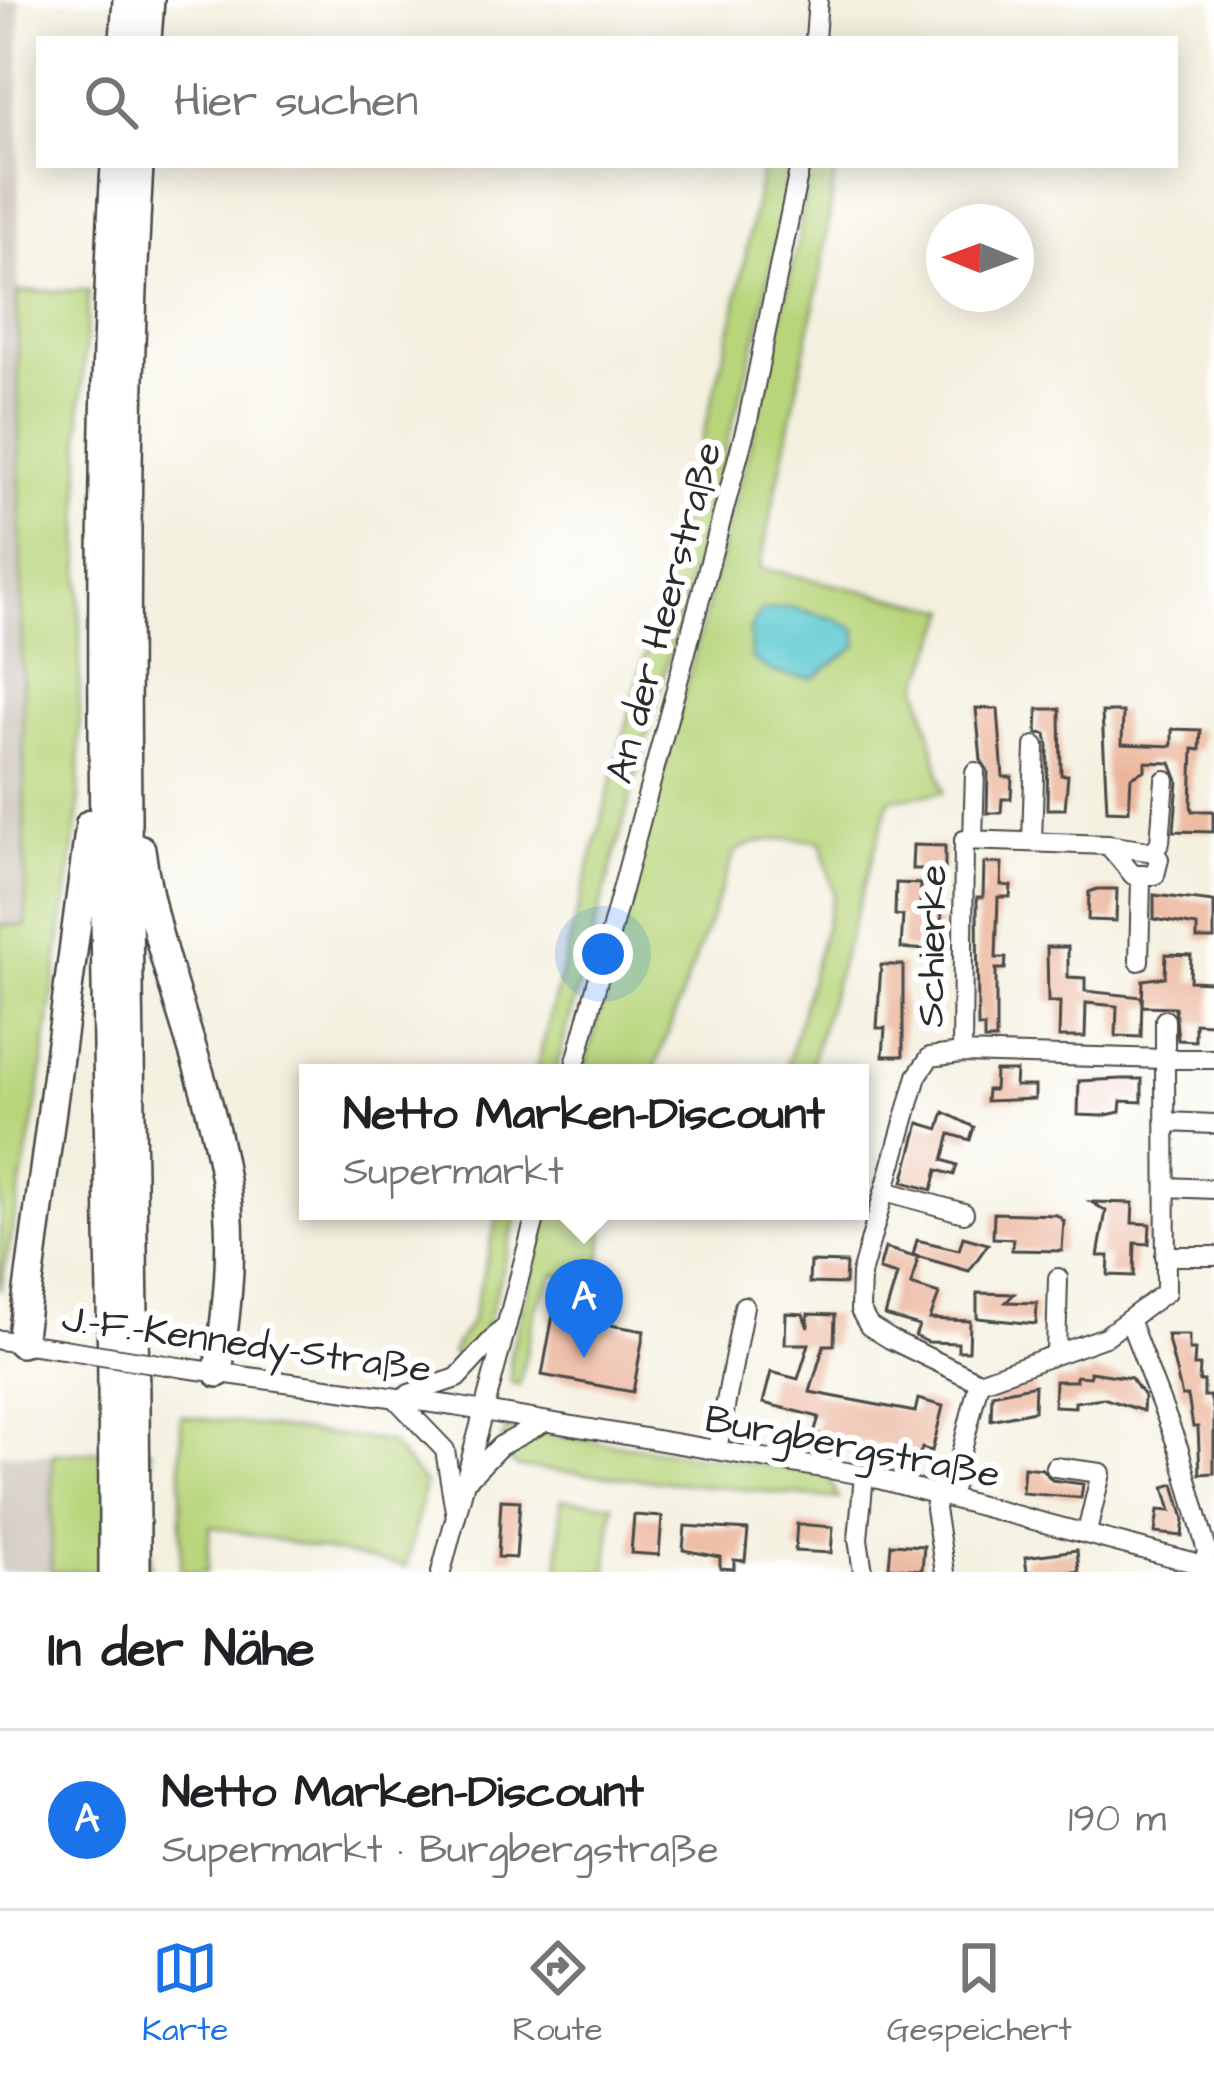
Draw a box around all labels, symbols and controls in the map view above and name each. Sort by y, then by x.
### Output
search box [36,36,1178,168]
icon: search [78,69,144,135]
text: Hier suchen [174,71,418,133]
north arrow [926,204,1034,312]
street label: An der Heerstraße [593,436,736,789]
street label: Schierke [905,864,961,1028]
your location [573,924,633,984]
popup [299,1064,869,1220]
text: Netto Marken-Discount [343,1084,825,1146]
text: Supermarkt [343,1146,564,1200]
pin: A [545,1259,623,1358]
street label: J.-F.-Kennedy-Straße [58,1292,435,1399]
street label: Burgbergstraße [700,1393,1004,1503]
text: In der Nähe [48,1615,315,1686]
text: Netto Marken-Discount [162,1762,644,1824]
text: A [75,1793,99,1847]
text: 190 m [1068,1793,1166,1847]
text: Supermarkt · Burgbergstraße [162,1824,719,1878]
tab: Karte [142,1935,228,2053]
tab: Route [513,1935,603,2053]
tab: Gespeichert [887,1935,1072,2053]

